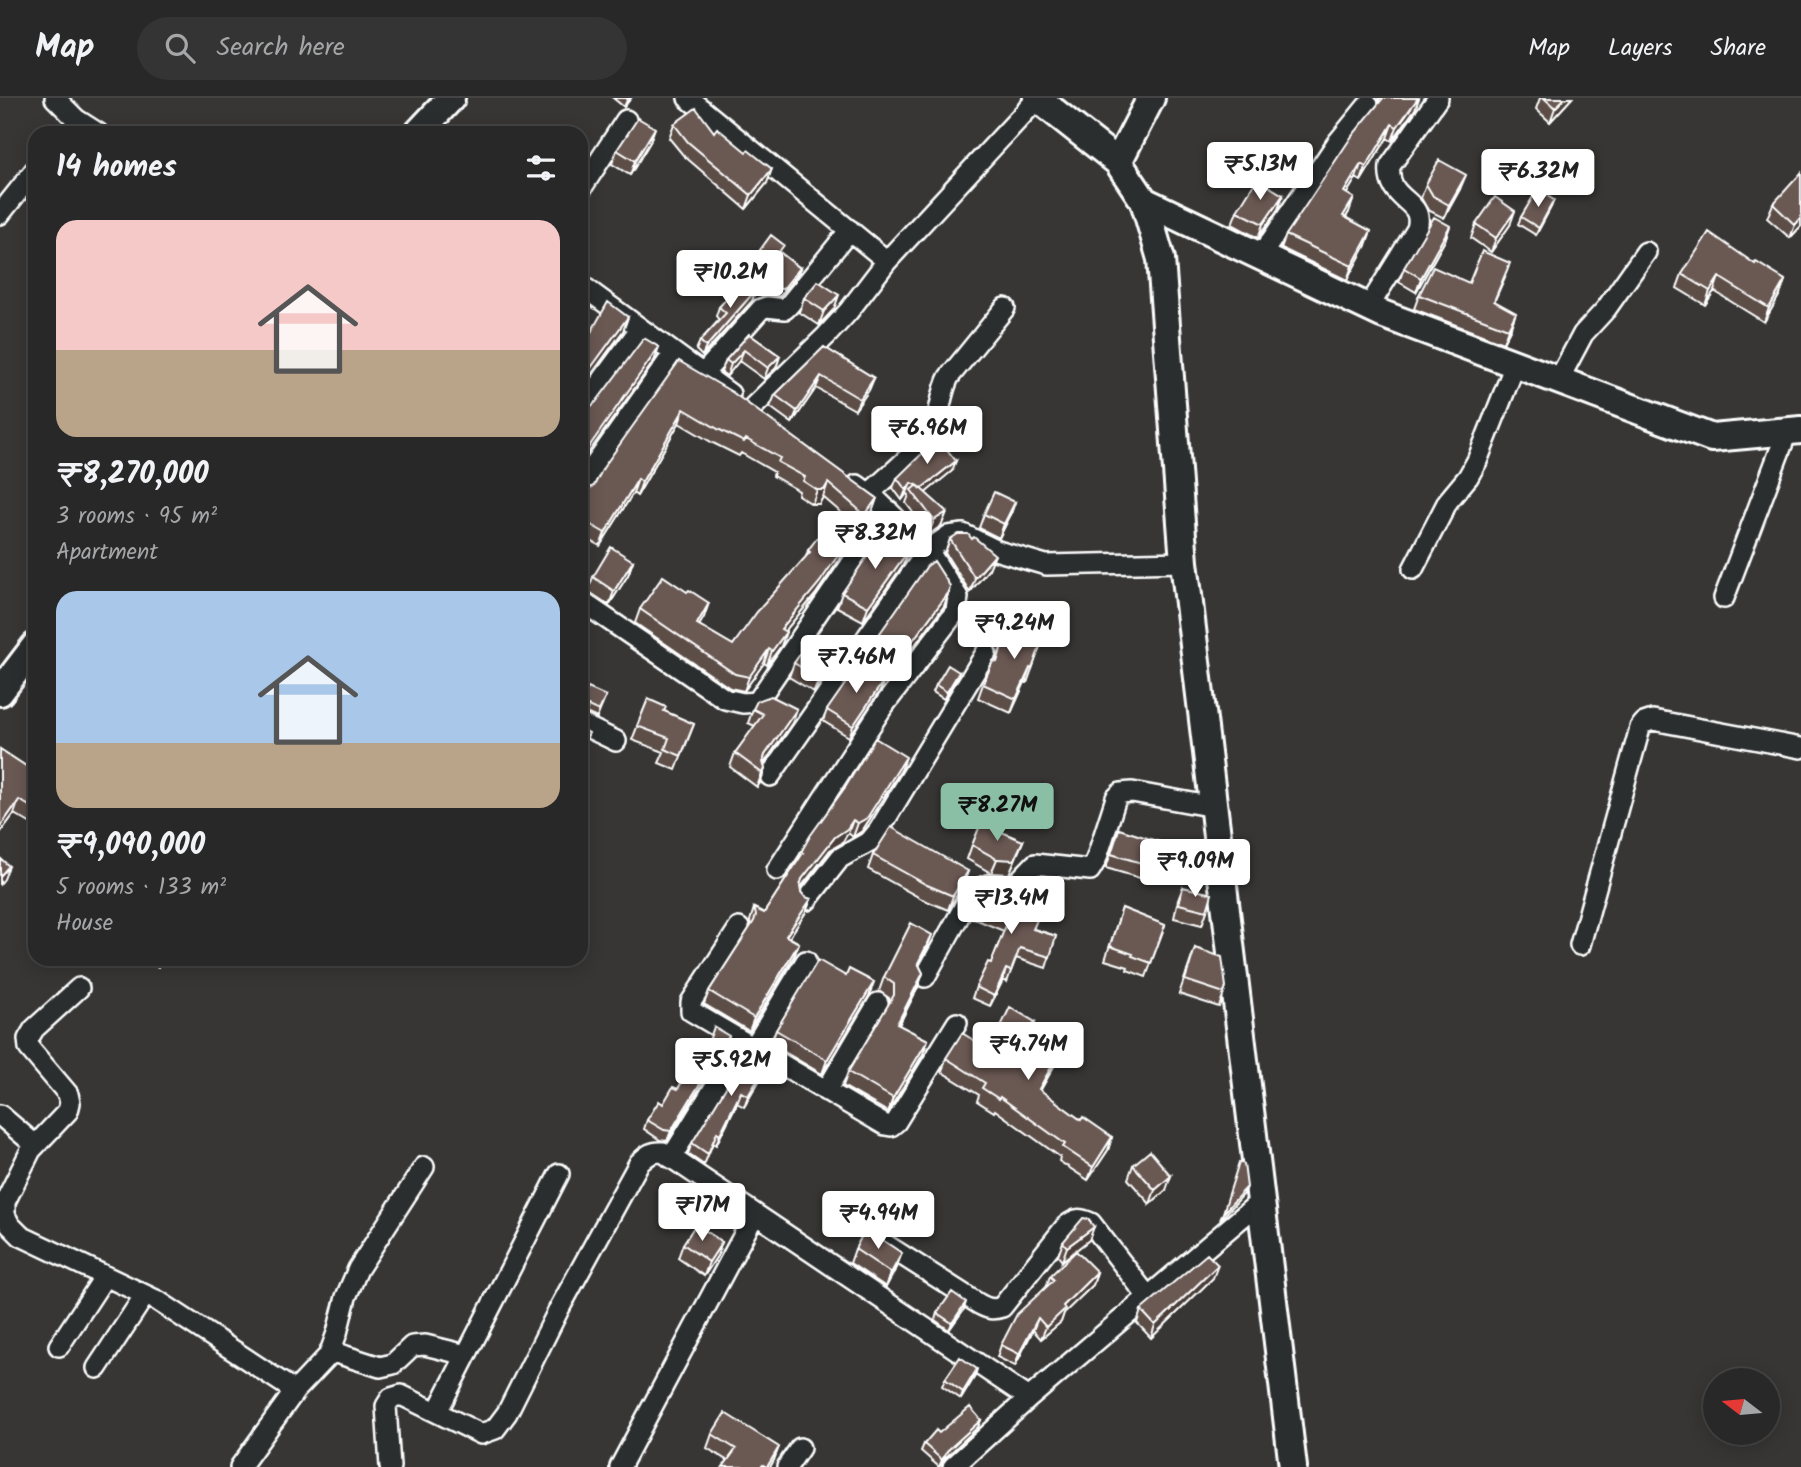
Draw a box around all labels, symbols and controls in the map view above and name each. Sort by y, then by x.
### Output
search box [137,17,627,80]
text: Map [35,22,95,75]
text: Search here [217,27,345,69]
icon: search [161,29,199,67]
text: Map [1528,29,1570,68]
text: Layers [1608,29,1672,68]
text: Share [1710,29,1766,68]
pin: ₹5.13M [1203,142,1317,202]
text: 14 homes [56,144,177,192]
text: ₹5.13M [1223,147,1297,183]
icon: filters [522,149,560,187]
pin: ₹6.32M [1481,150,1595,209]
text: ₹6.32M [1497,154,1579,190]
pin: ₹10.2M [673,250,787,310]
text: ₹10.2M [692,255,768,291]
icon: home [245,266,371,392]
pin: ₹6.96M [870,406,984,466]
text: ₹6.96M [887,411,967,447]
text: ₹8,270,000 [56,451,209,499]
text: 3 rooms · 95 m² [56,499,217,535]
pin: ₹8.32M [818,512,932,571]
text: ₹8.32M [834,516,916,552]
text: Apartment [56,535,158,571]
pin: ₹9.24M [957,602,1071,661]
text: ₹9.24M [974,606,1054,642]
pin: ₹7.46M [799,636,913,695]
icon: home [245,637,371,763]
text: ₹7.46M [817,640,895,676]
pin: ₹8.27M [940,784,1054,843]
text: ₹8.27M [957,788,1037,824]
text: ₹9,090,000 [56,822,205,870]
pin: ₹9.09M [1138,840,1252,899]
text: ₹9.09M [1156,844,1234,880]
text: 5 rooms · 133 m² [56,870,226,906]
pin: ₹13.4M [954,876,1068,936]
text: ₹13.4M [974,881,1048,917]
text: House [56,906,113,942]
pin: ₹4.74M [971,1023,1085,1082]
text: ₹4.74M [989,1027,1067,1063]
pin: ₹5.92M [674,1038,788,1098]
text: ₹5.92M [691,1043,771,1079]
pin: ₹17M [661,1184,743,1243]
text: ₹17M [674,1188,730,1224]
pin: ₹4.94M [821,1192,935,1251]
text: ₹4.94M [838,1196,918,1232]
north arrow [1703,1368,1780,1446]
map controls [1703,1368,1780,1445]

